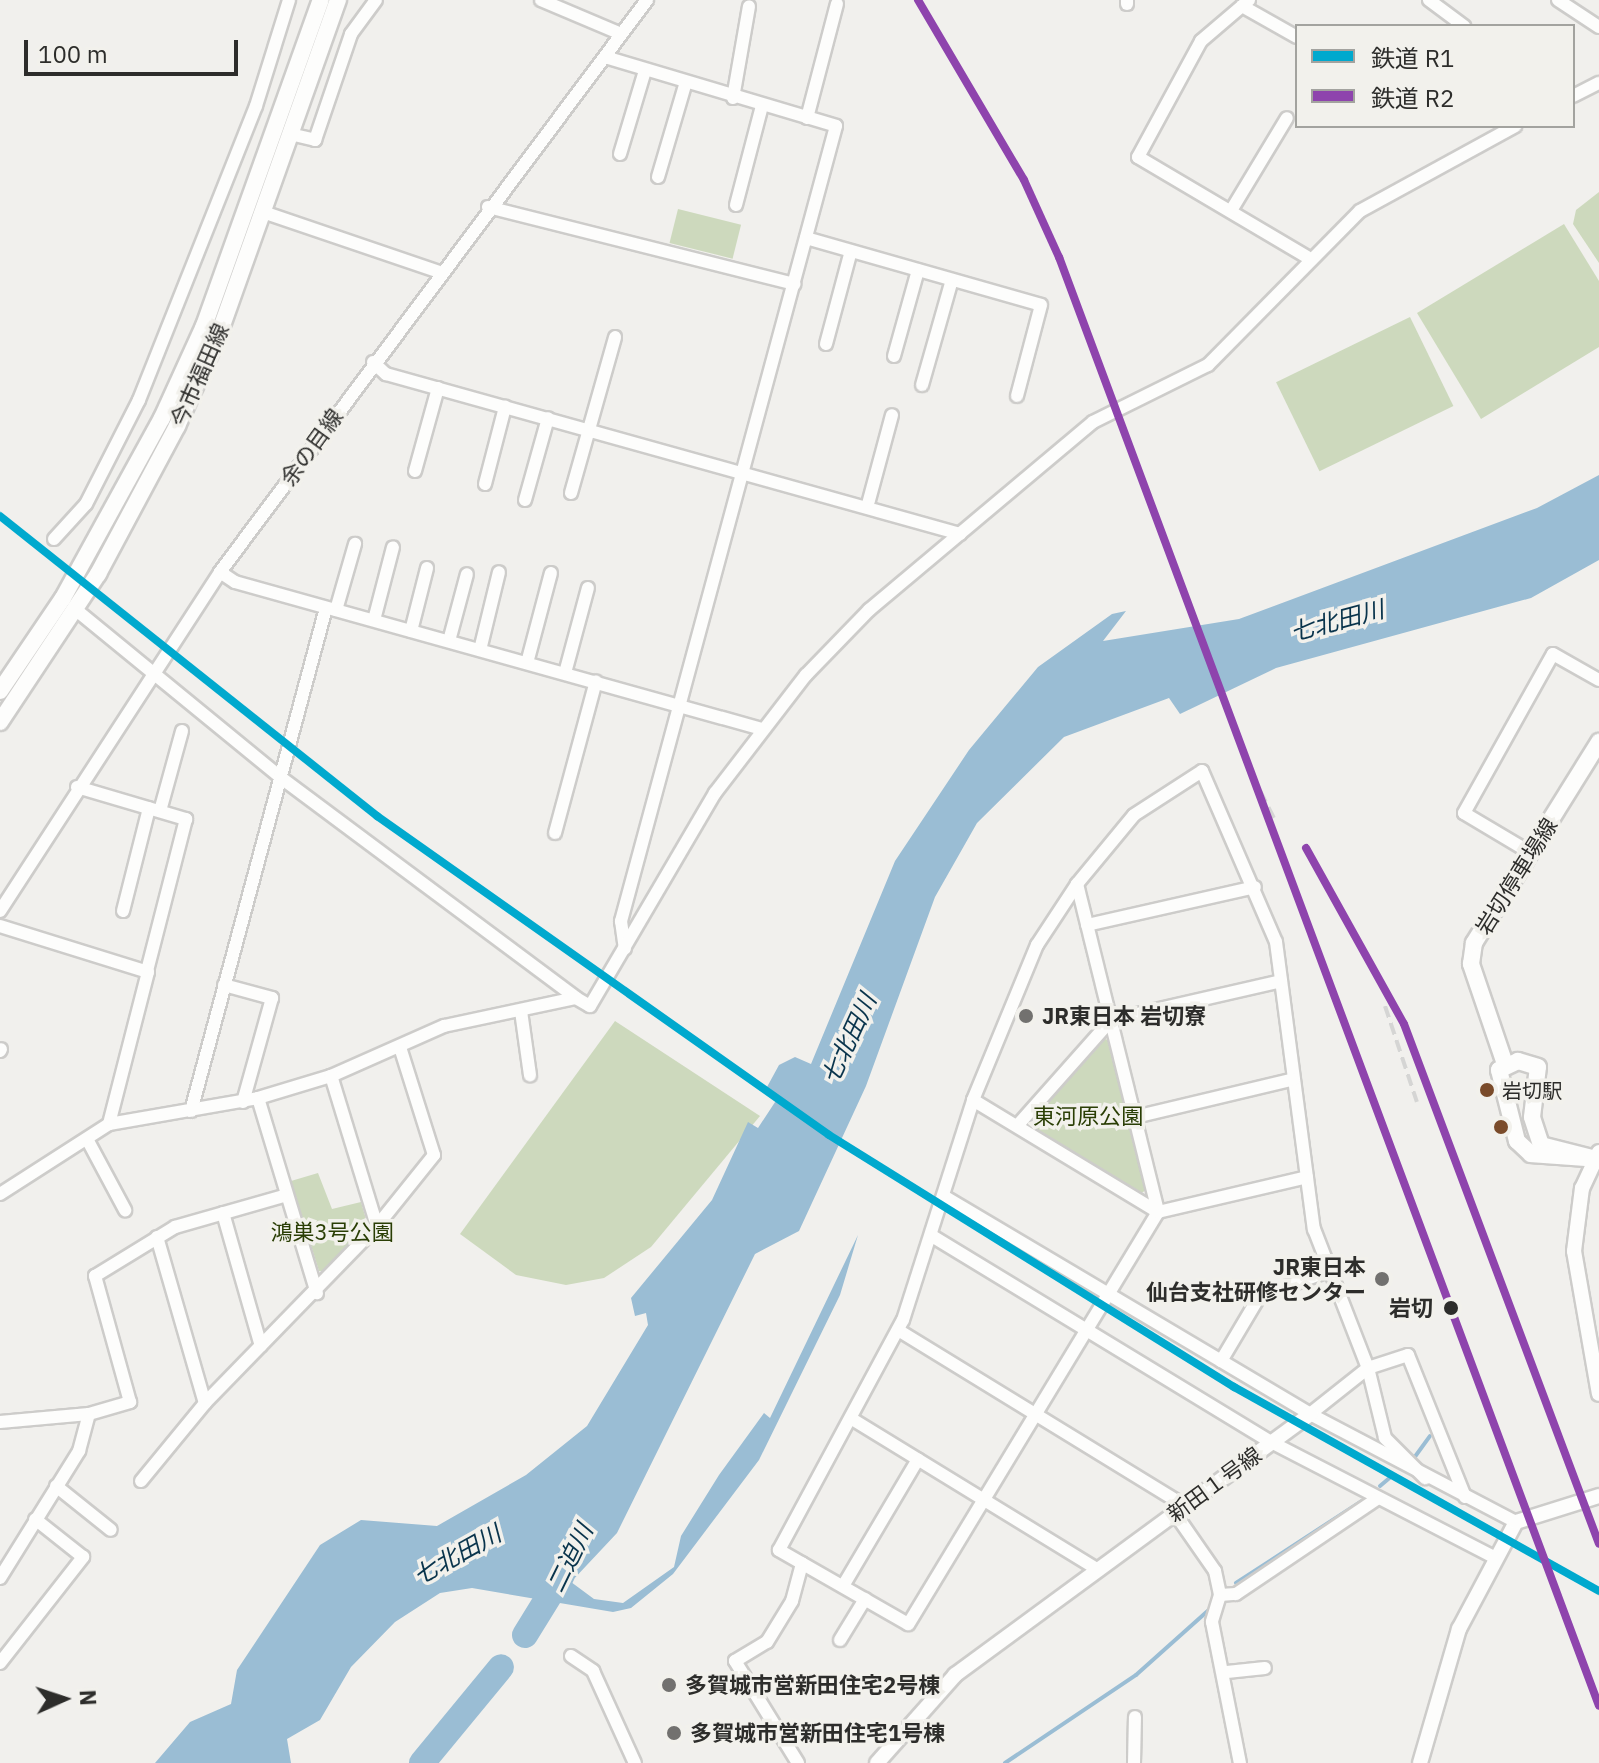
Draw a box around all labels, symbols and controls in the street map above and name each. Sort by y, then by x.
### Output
scale bar [28,24,242,74]
legend [1295,24,1575,128]
text: 100 m [38,38,108,70]
text: 鉄道 R1 [1371,42,1454,74]
text: 鉄道 R2 [1371,82,1454,114]
street label: 今市福田線 [165,319,233,431]
street label: 余の目線 [274,404,348,490]
water label: 七北田川 [1287,595,1387,647]
street label: 岩切停車場線 [1470,813,1562,939]
water label: 七北田川 [816,989,882,1089]
place label: JR東日本 岩切寮 [1042,1003,1206,1029]
marker: JR東日本 岩切寮 [1017,1007,1035,1025]
place label: 岩切駅 [1502,1078,1562,1102]
marker: 岩切駅 [1479,1082,1495,1098]
park label: 東河原公園 [1033,1103,1143,1129]
unlabelled marker [1493,1119,1509,1135]
park label: 鴻巣3号公園 [270,1219,394,1245]
place label: JR東日本 仙台支社研修センター [1146,1253,1366,1304]
marker: JR東日本 仙台支社研修センター [1373,1270,1391,1288]
place label: 岩切 [1389,1295,1433,1321]
marker: 岩切 [1440,1297,1462,1319]
street label: 新田１号線 [1162,1441,1266,1527]
water label: 七北田川 [408,1519,506,1591]
water label: 二迫川 [541,1519,599,1597]
north arrow [24,1659,104,1739]
place label: 多賀城市営新田住宅2号棟 [685,1672,940,1698]
marker: 多賀城市営新田住宅2号棟 [660,1676,678,1694]
text: N [74,1689,103,1706]
place label: 多賀城市営新田住宅1号棟 [690,1720,945,1746]
marker: 多賀城市営新田住宅1号棟 [665,1724,683,1742]

